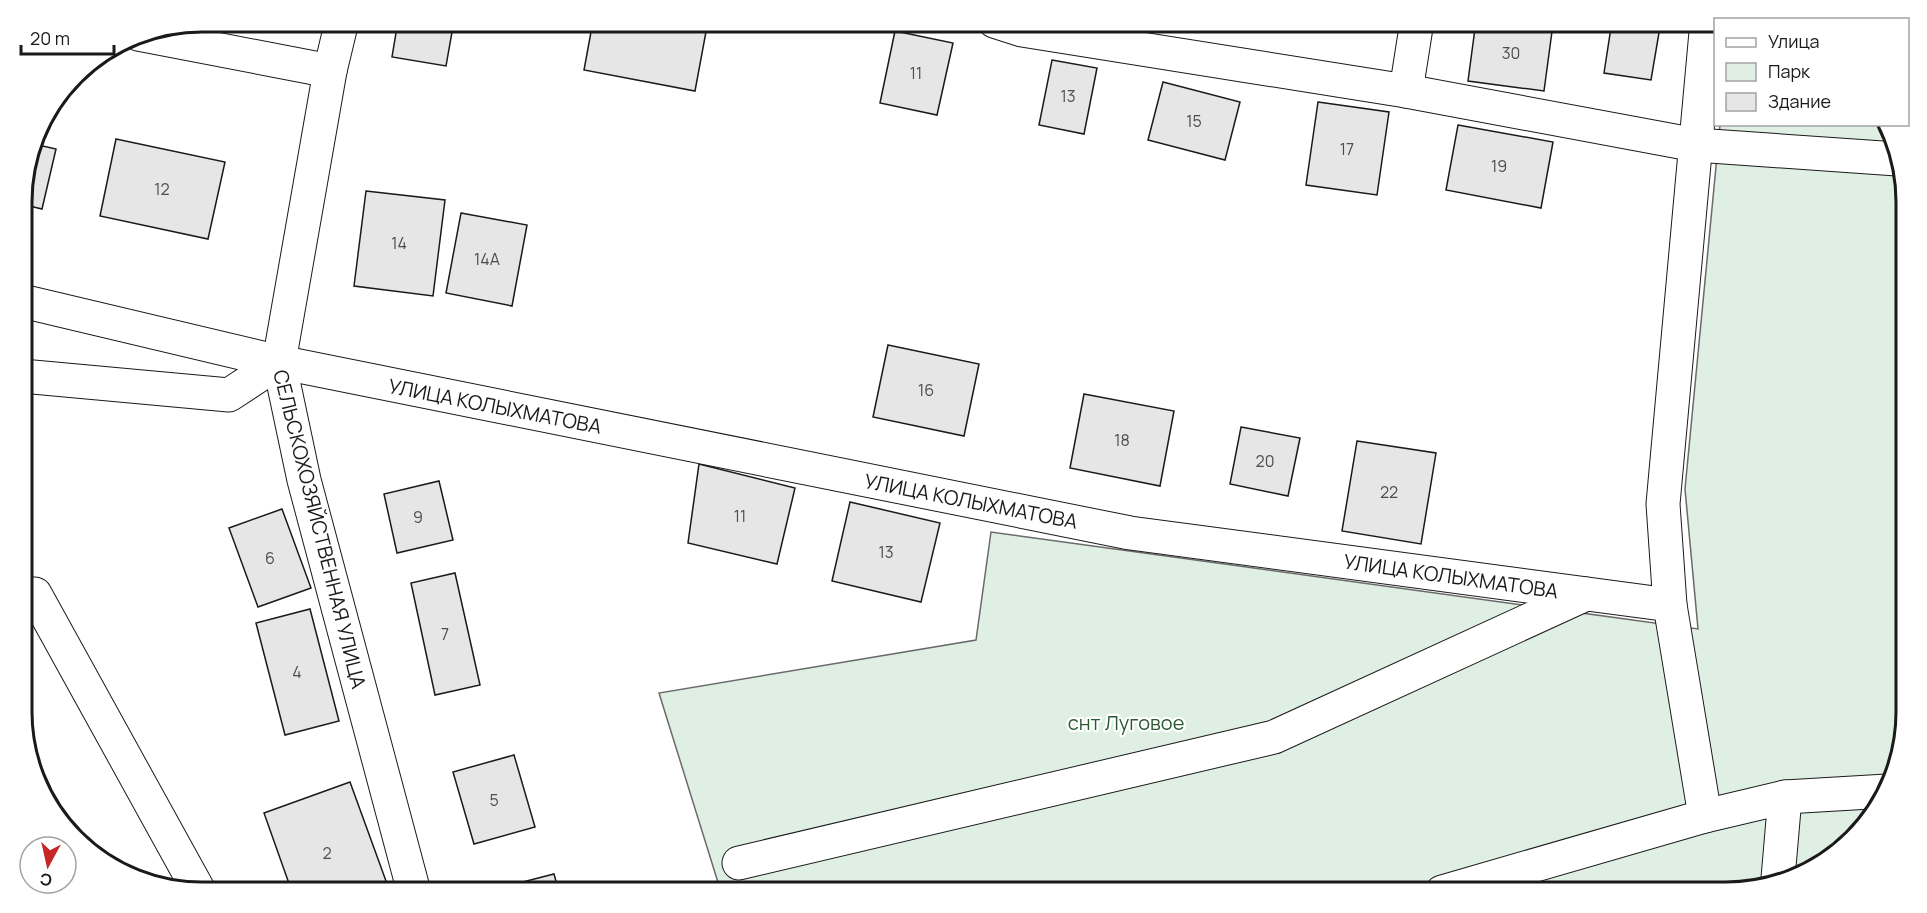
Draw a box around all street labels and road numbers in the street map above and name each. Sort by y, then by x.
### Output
street label: СЕЛЬСКОХОЗЯЙСТВЕННАЯ УЛИЦА [267,367,373,691]
street label: УЛИЦА КОЛЫХМАТОВА [386,372,604,440]
street label: УЛИЦА КОЛЫХМАТОВА [862,467,1080,535]
street label: УЛИЦА КОЛЫХМАТОВА [1342,548,1560,604]

